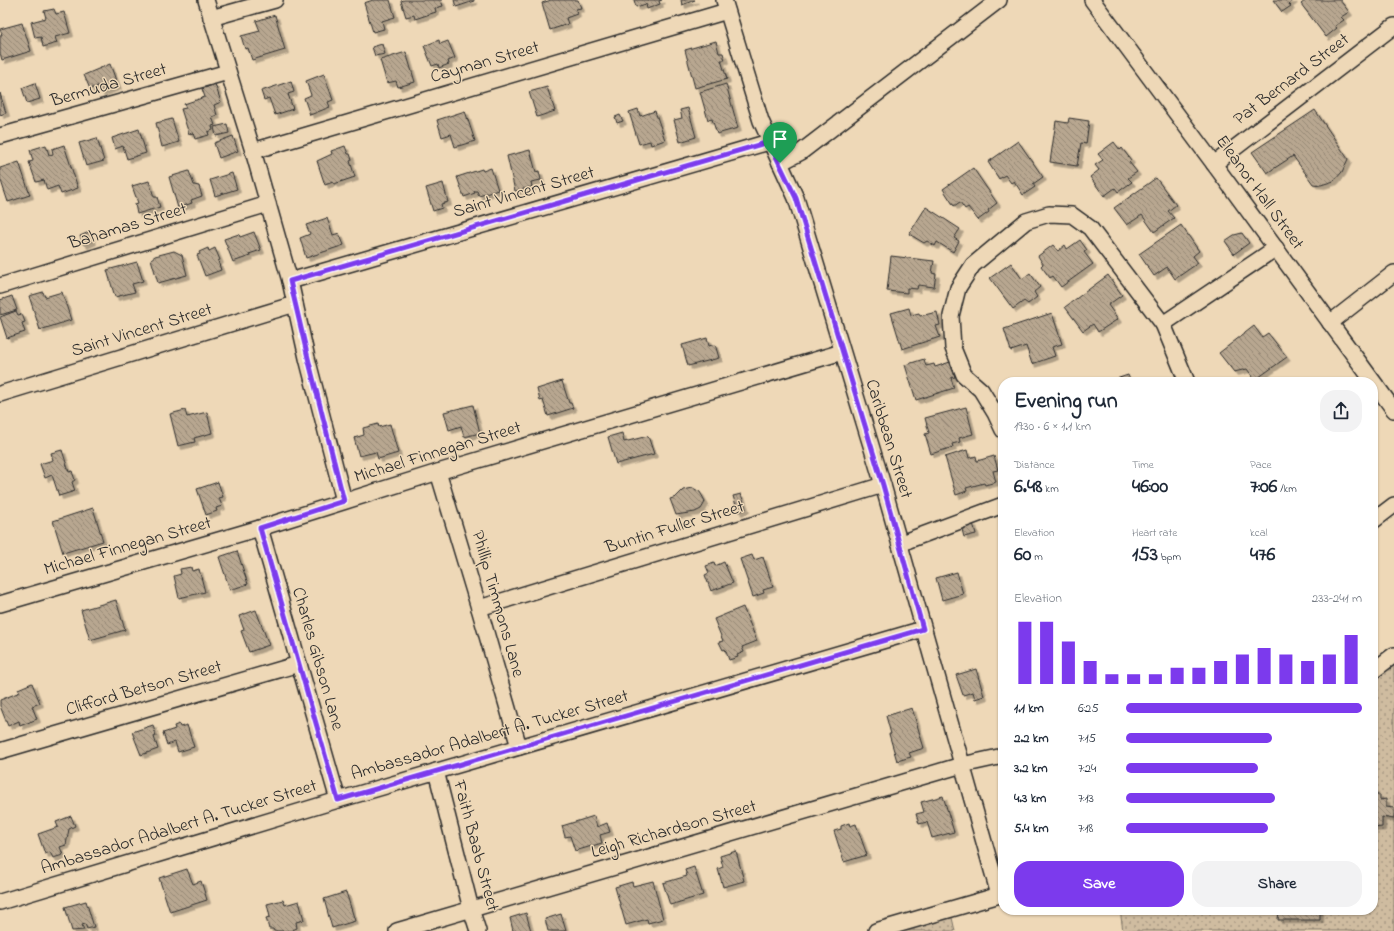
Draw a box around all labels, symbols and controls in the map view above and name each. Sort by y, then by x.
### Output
street label: Pat Bernard Street [1228,28,1356,132]
street label: Cayman Street [428,35,542,91]
street label: Bermuda Street [47,57,170,115]
pin [763,122,797,163]
icon: arrive [769,128,791,150]
street label: Eleanor Hall Street [1208,130,1310,256]
street label: Saint Vincent Street [450,160,598,226]
street label: Bahamas Street [65,197,191,258]
street label: Saint Vincent Street [68,297,216,365]
street label: Caribbean Street [858,376,918,502]
text: Evening run [1014,386,1118,418]
button: share [1320,390,1362,432]
street label: Michael Finnegan Street [351,415,525,492]
text: 19:30 · 6 × 1.1 km [1014,417,1091,436]
text: Distance [1014,457,1055,473]
text: Time [1132,457,1154,473]
text: Pace [1250,457,1271,473]
text: 6.48 [1014,473,1043,502]
text: 46:00 [1132,473,1168,502]
text: 7:06 [1250,473,1277,502]
text: km [1043,481,1059,497]
text: /km [1277,481,1297,497]
street label: Buntin Fuller Street [601,495,748,562]
street label: Michael Finnegan Street [41,511,215,584]
text: Elevation [1014,525,1054,541]
text: Heart rate [1132,525,1177,541]
text: kcal [1250,525,1268,541]
street label: Phillip Timmons Lane [464,528,531,681]
text: 60 [1014,541,1031,570]
text: 153 [1132,541,1158,570]
text: 476 [1250,541,1275,570]
text: m [1031,549,1043,565]
text: bpm [1158,549,1181,565]
street label: Charles Gibson Lane [284,584,350,734]
text: Elevation [1014,589,1062,608]
text: 233–241 m [1312,589,1362,608]
street label: Clifford Betson Street [63,654,225,724]
street label: Ambassador Adalbert A. Tucker Street [348,684,632,788]
text: 1.1 km [1014,699,1044,718]
text: 6:25 [1078,699,1099,718]
text: 2.2 km [1014,729,1049,748]
text: 7:15 [1078,729,1096,748]
text: 3.2 km [1014,759,1048,778]
text: 7:24 [1078,759,1096,778]
street label: Ambassador Adalbert A. Tucker Street [38,774,320,882]
street label: Faith Baab Street [445,777,505,914]
text: 4.3 km [1014,789,1046,808]
text: 7:13 [1078,789,1094,808]
street label: Leigh Richardson Street [588,794,760,867]
text: 5.4 km [1014,819,1048,838]
text: 7:18 [1078,819,1093,838]
button: Save [1014,861,1184,907]
button: Share [1192,861,1362,907]

